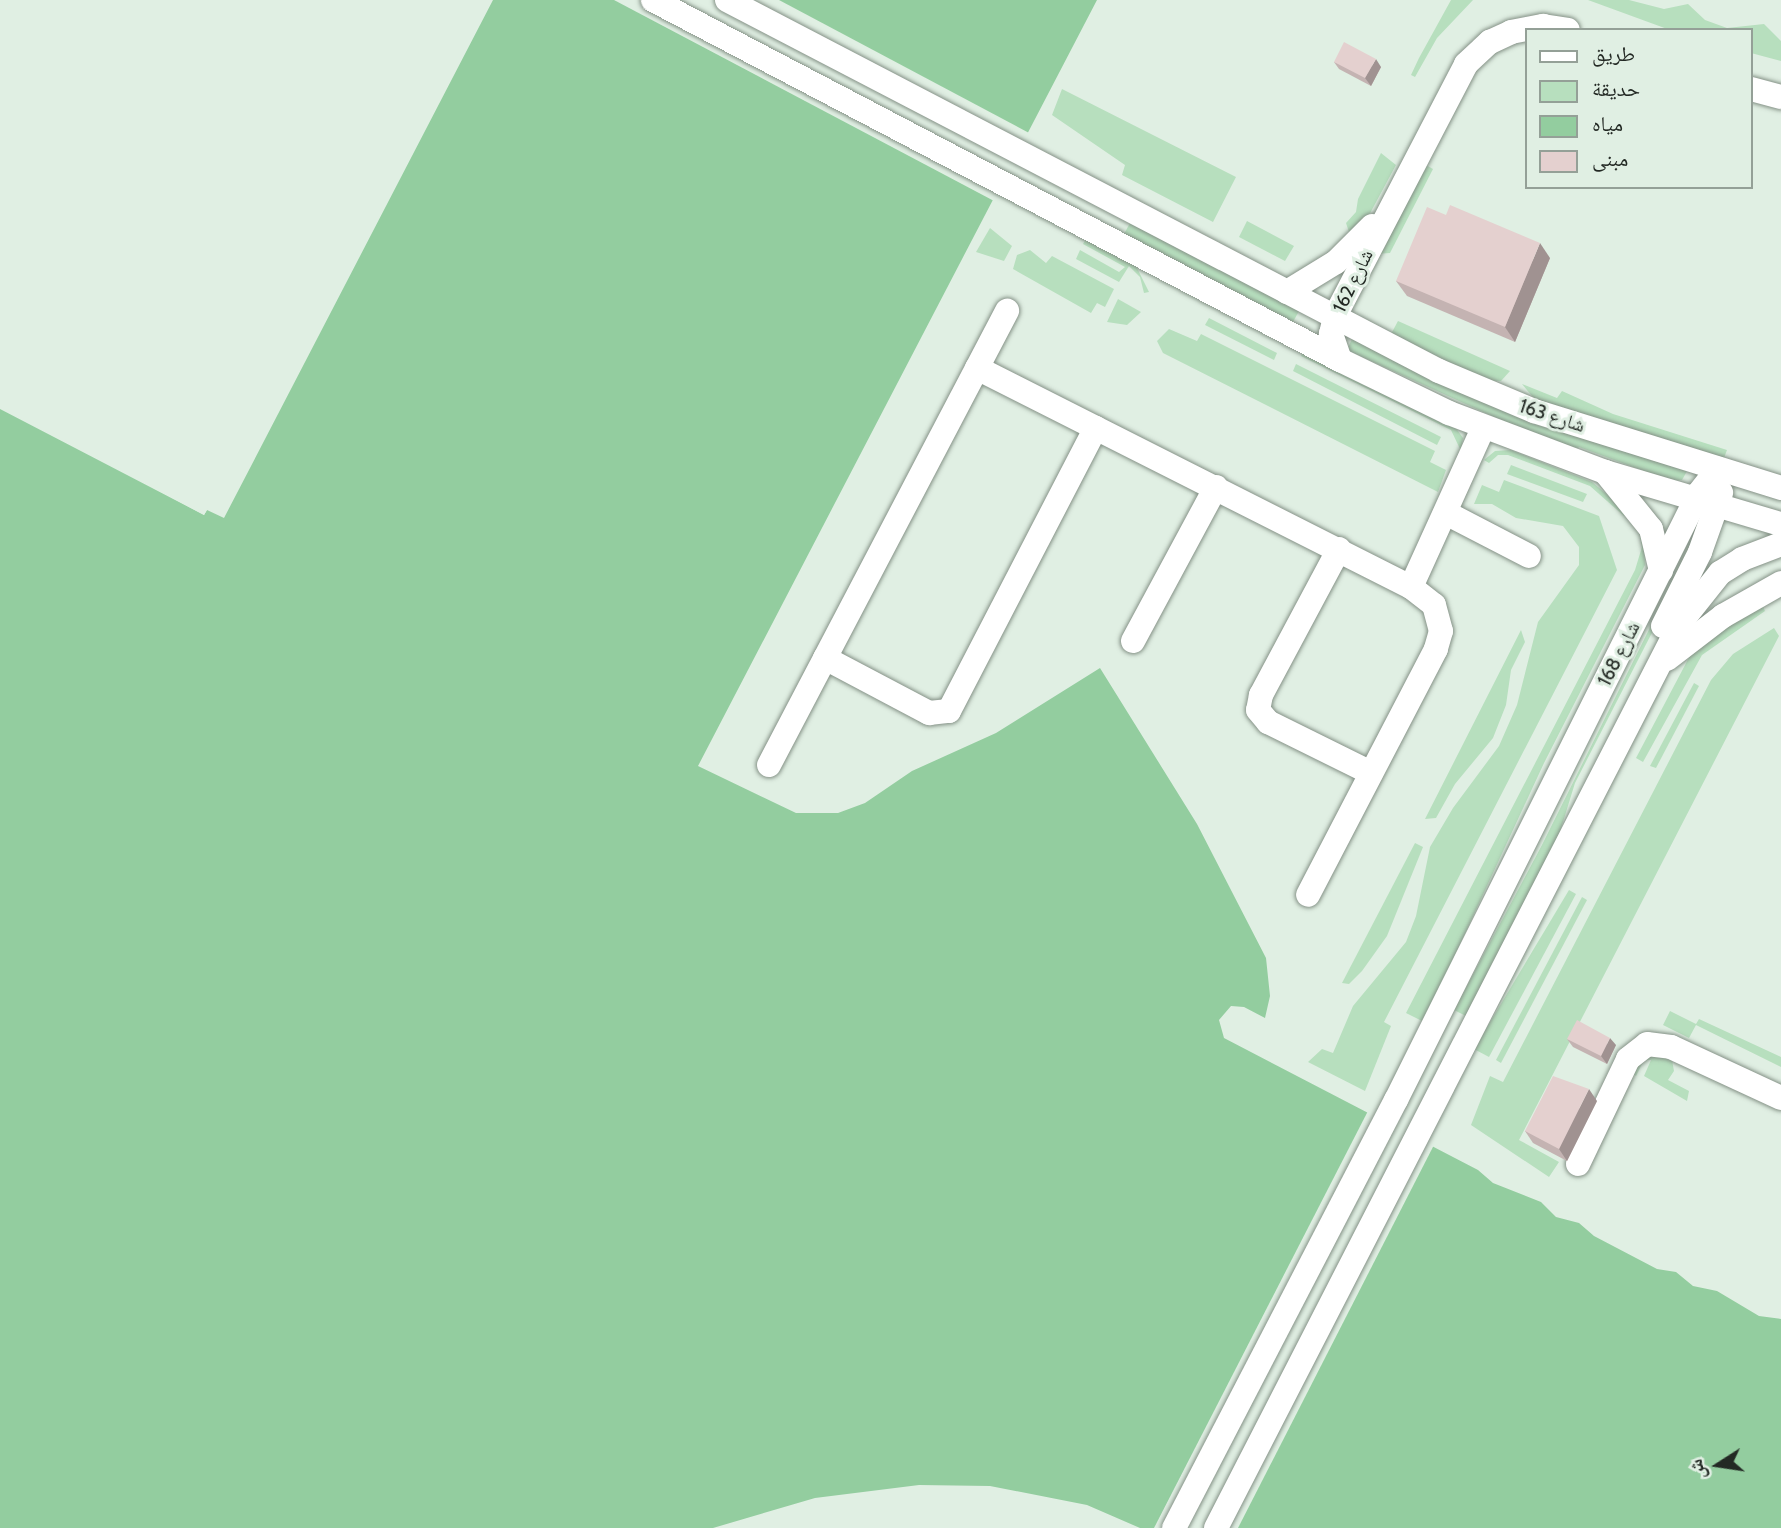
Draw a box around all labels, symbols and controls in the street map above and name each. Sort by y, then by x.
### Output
legend [1526,28,1753,189]
text: طريق [1592,41,1635,66]
text: حديقة [1592,76,1640,101]
text: مياه [1592,111,1623,136]
text: مبنى [1592,146,1628,171]
street label: شارع 162 [1328,246,1378,316]
street label: شارع 163 [1516,395,1588,437]
street label: شارع 168 [1593,618,1645,690]
north arrow [1683,1430,1753,1500]
text: ش [1684,1457,1710,1482]

